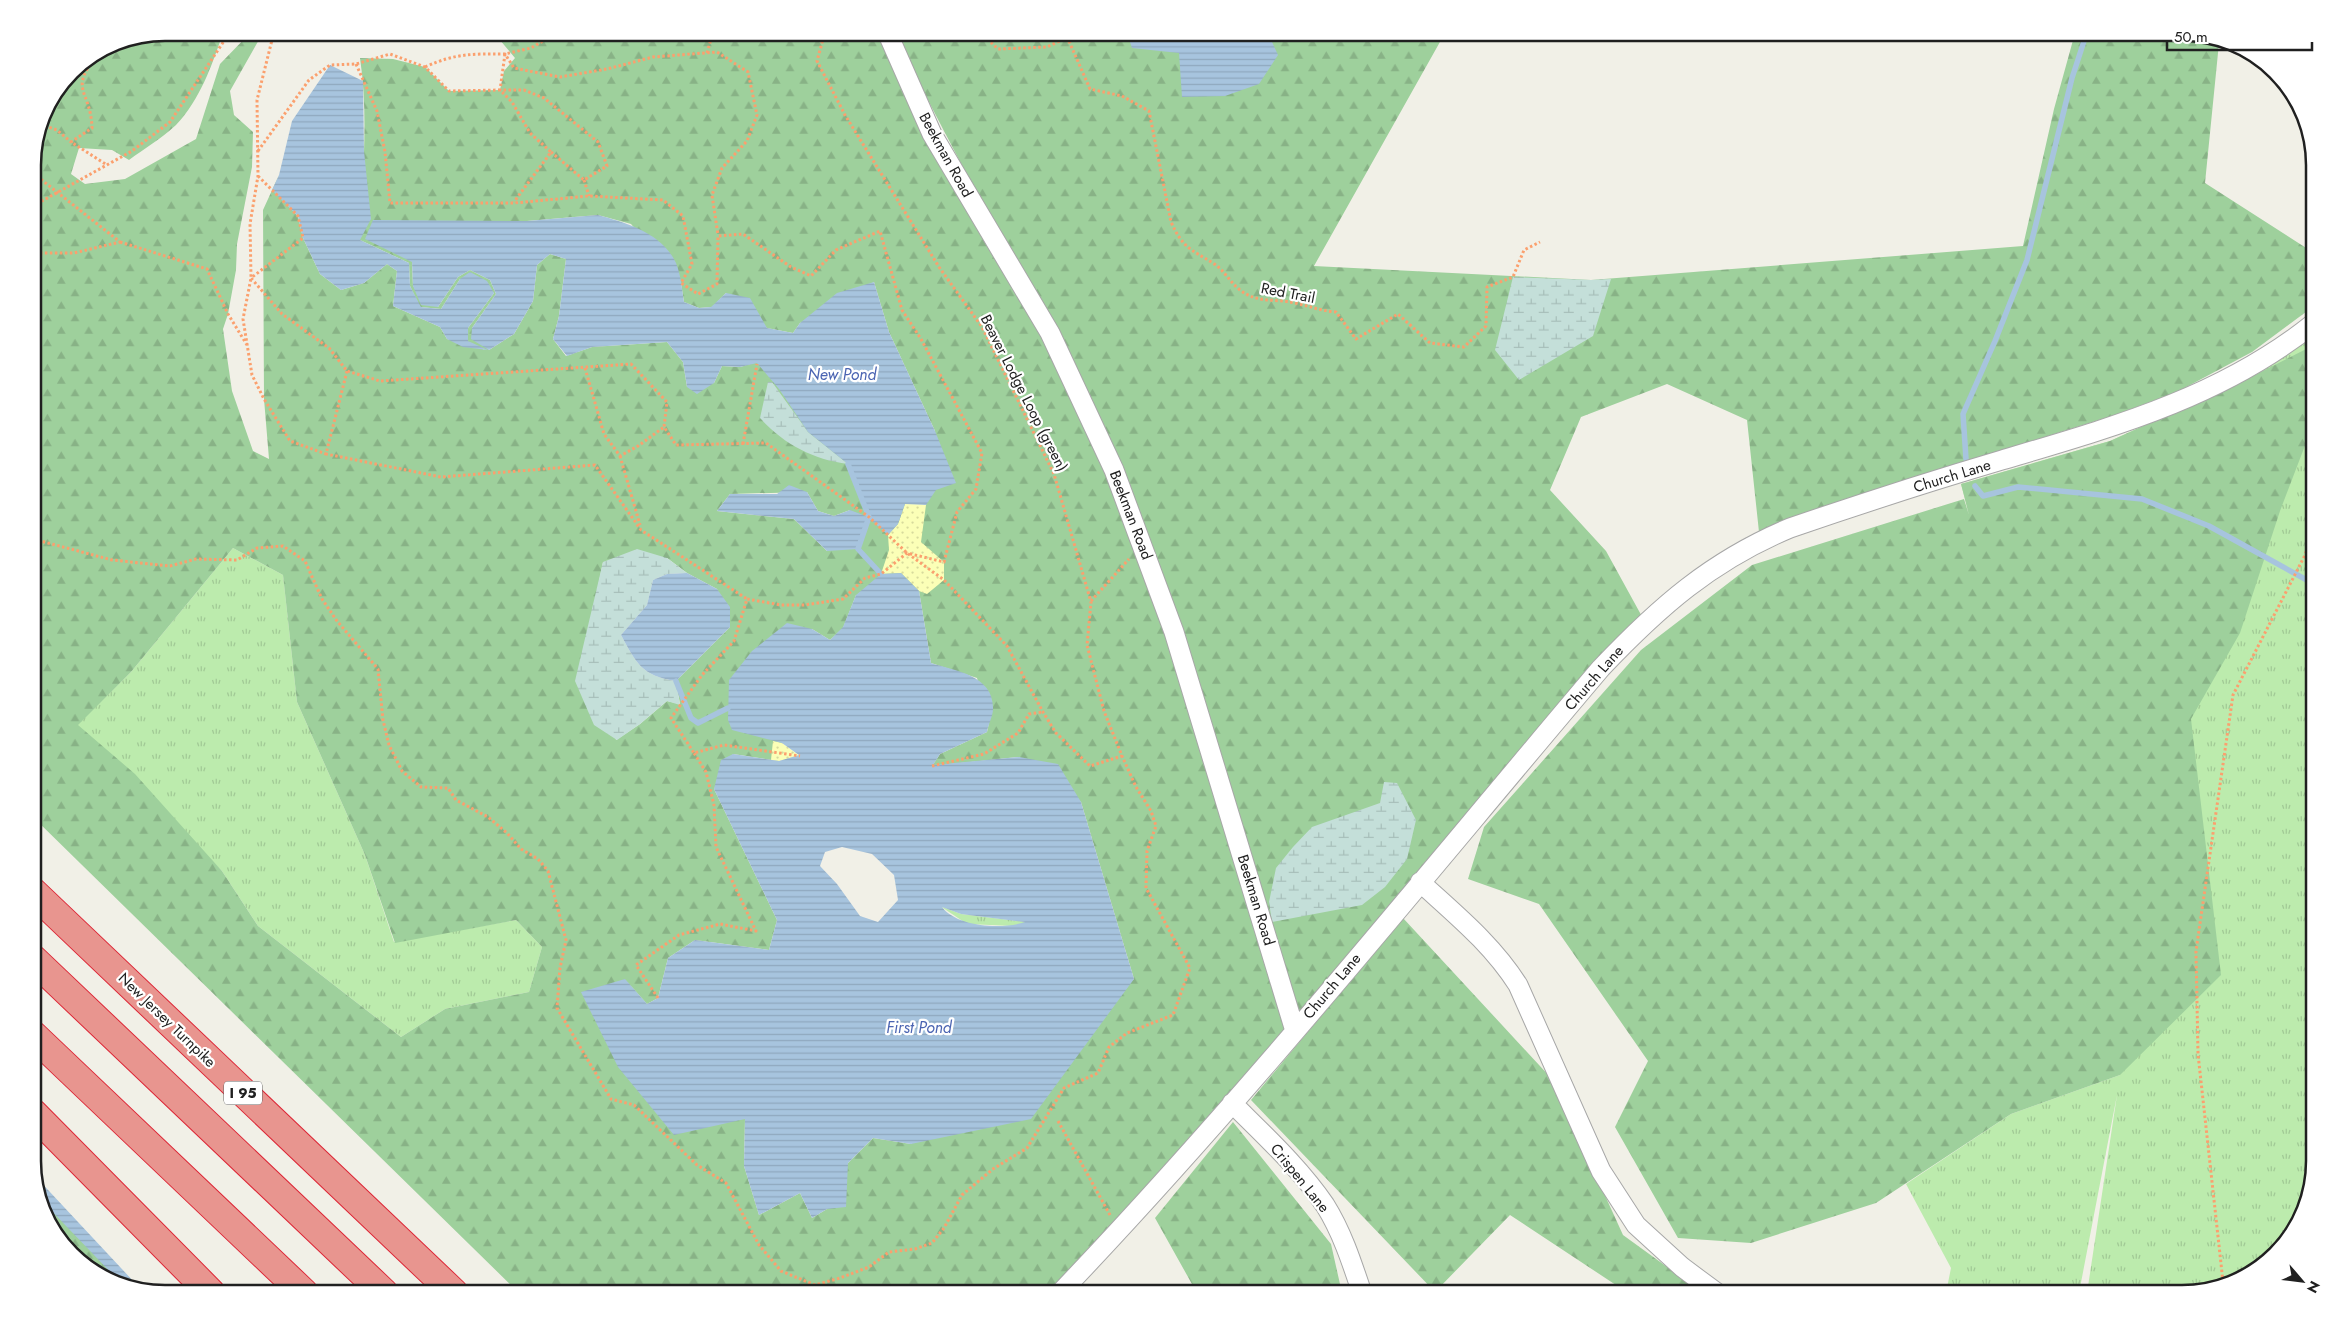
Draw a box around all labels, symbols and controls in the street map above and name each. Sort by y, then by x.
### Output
scale bar [2167,20,2312,52]
text: 50 m [2174,26,2208,48]
street label: Beekman Road [914,109,978,201]
street label: Red Trail [1259,277,1317,309]
street label: Beaver Lodge Loop (green) [975,311,1073,475]
water label: New Pond [808,363,877,386]
street label: Church Lane [1911,454,1994,498]
street label: Beekman Road [1104,467,1158,563]
street label: Church Lane [1559,640,1629,715]
street label: Beekman Road [1232,852,1280,948]
street label: Church Lane [1298,948,1366,1024]
street label: New Jersey Turnpike [113,968,221,1073]
water label: First Pond [886,1016,953,1039]
road number: I 95 [224,1082,262,1104]
street label: Crispen Lane [1265,1139,1335,1218]
north arrow [2277,1256,2327,1306]
text: N [2302,1277,2325,1297]

